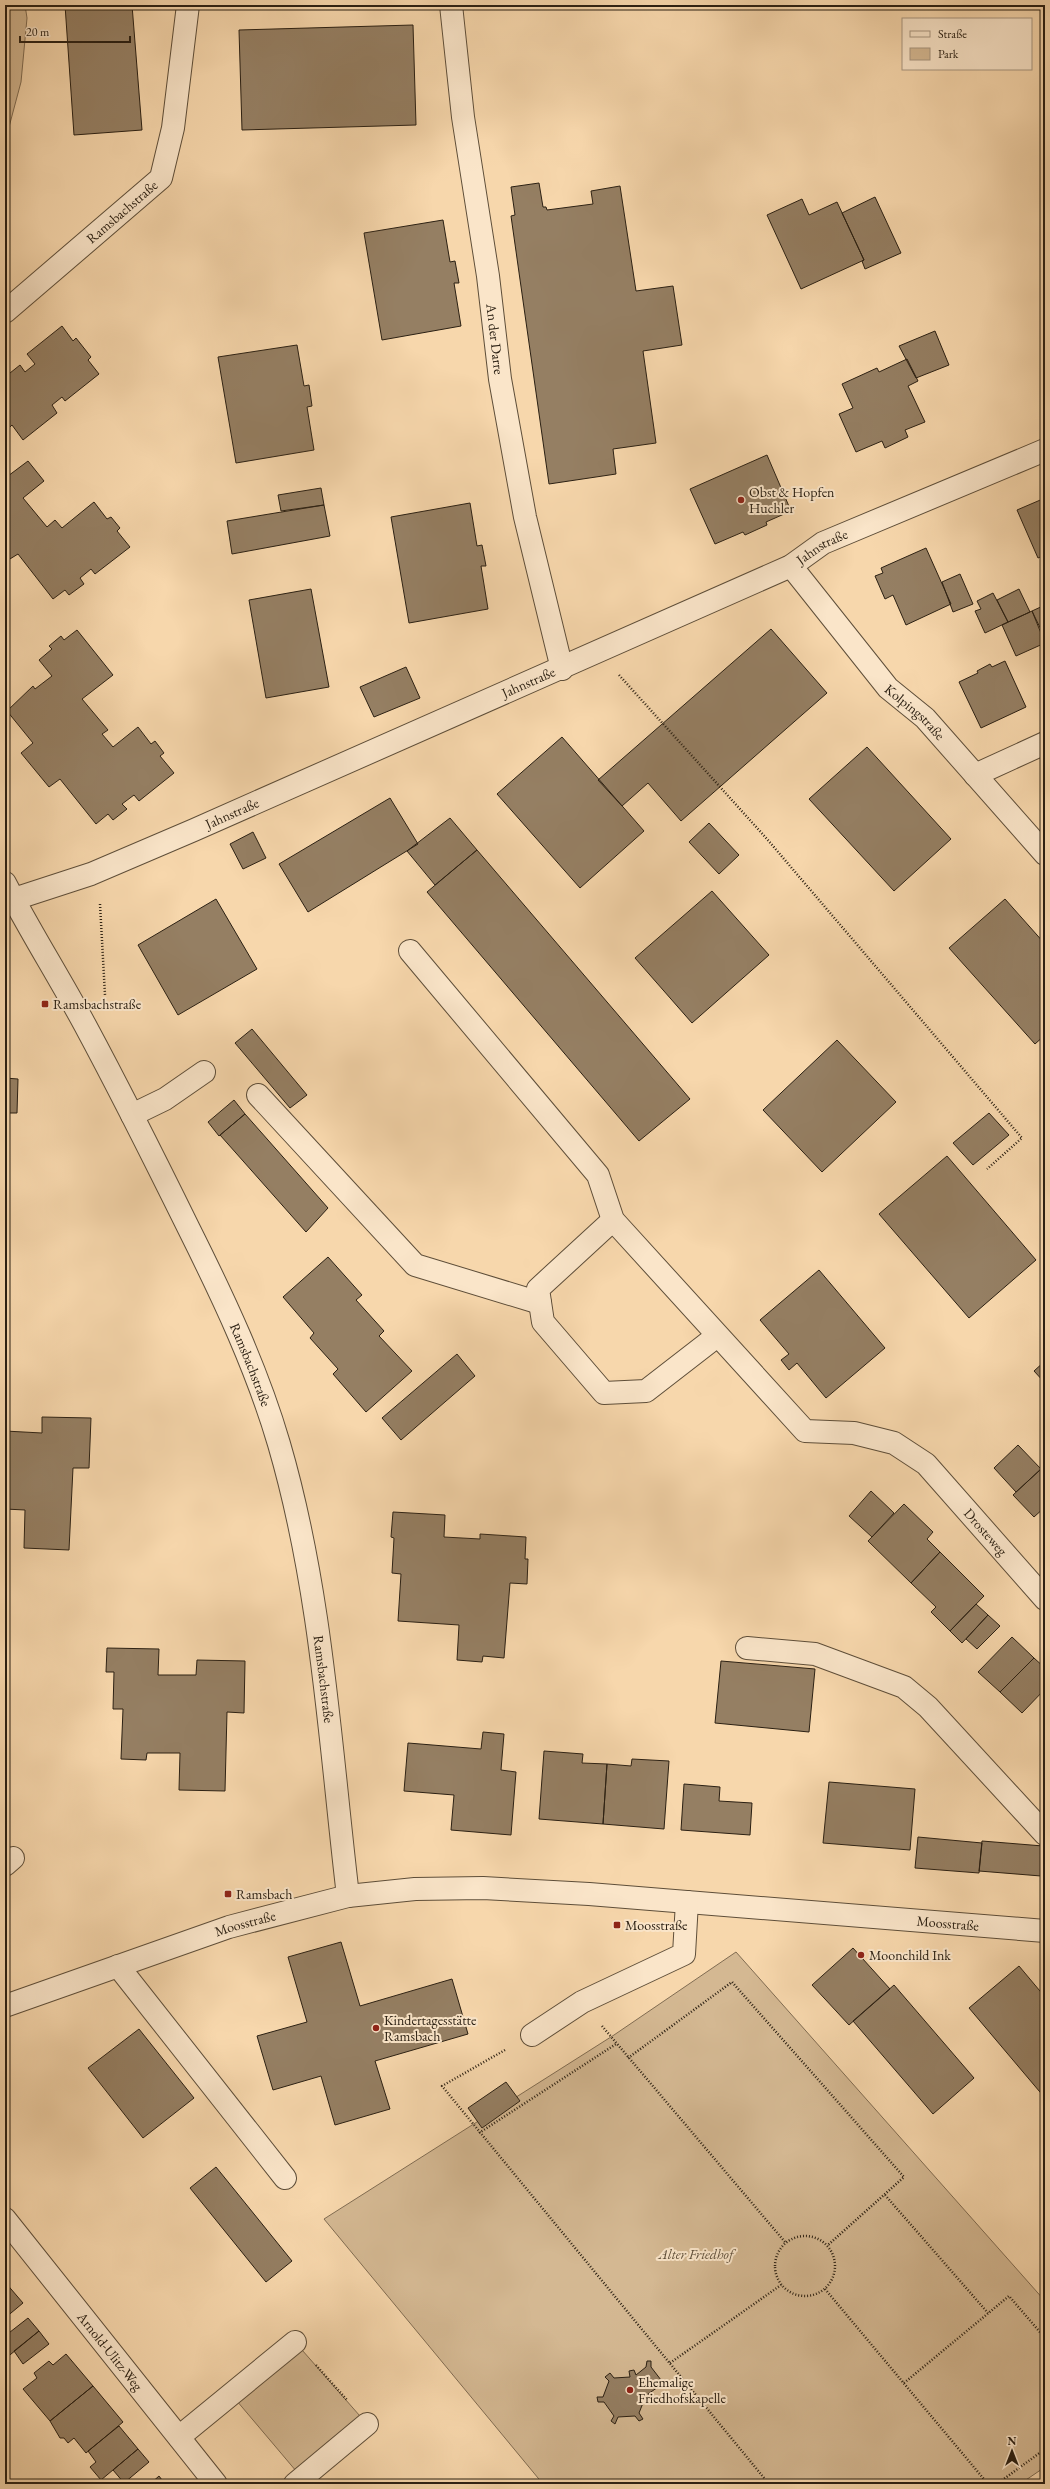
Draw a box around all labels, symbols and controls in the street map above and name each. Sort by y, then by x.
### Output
scale bar [20,18,130,44]
legend [902,18,1032,70]
text: 20 m [26,24,50,40]
text: Straße [938,26,967,42]
text: Park [938,46,959,62]
street label: Ramsbachstraße [82,176,162,247]
street label: An der Darre [482,302,508,376]
place label: Obst & Hopfen Huchler [749,483,835,517]
marker: Obst & Hopfen Huchler [736,495,746,505]
street label: Jahnstraße [792,525,851,569]
street label: Jahnstraße [498,662,558,702]
street label: Kolpingstraße [881,680,950,744]
street label: Jahnstraße [202,793,262,833]
place label: Ramsbachstraße [53,995,142,1013]
marker: Ramsbachstraße [40,999,50,1009]
street label: Ramsbachstraße [226,1320,275,1409]
street label: Drosteweg [960,1504,1012,1560]
street label: Ramsbachstraße [310,1634,338,1724]
place label: Ramsbach [236,1885,292,1903]
marker: Ramsbach [223,1889,233,1899]
street label: Moosstraße [212,1906,278,1940]
street label: Moosstraße [916,1912,980,1935]
place label: Moosstraße [625,1916,688,1934]
marker: Moosstraße [612,1920,622,1930]
place label: Moonchild Ink [869,1946,951,1964]
marker: Moonchild Ink [856,1950,866,1960]
place label: Kindertagesstätte Ramsbach [384,2011,477,2045]
marker: Kindertagesstätte Ramsbach [371,2023,381,2033]
park label: Alter Friedhof [658,2245,737,2263]
street label: Arnold-Ulitz-Weg [73,2307,148,2395]
place label: Ehemalige Friedhofskapelle [638,2373,726,2407]
marker: Ehemalige Friedhofskapelle [625,2385,635,2395]
north arrow [992,2431,1032,2471]
text: N [1008,2434,1017,2448]

